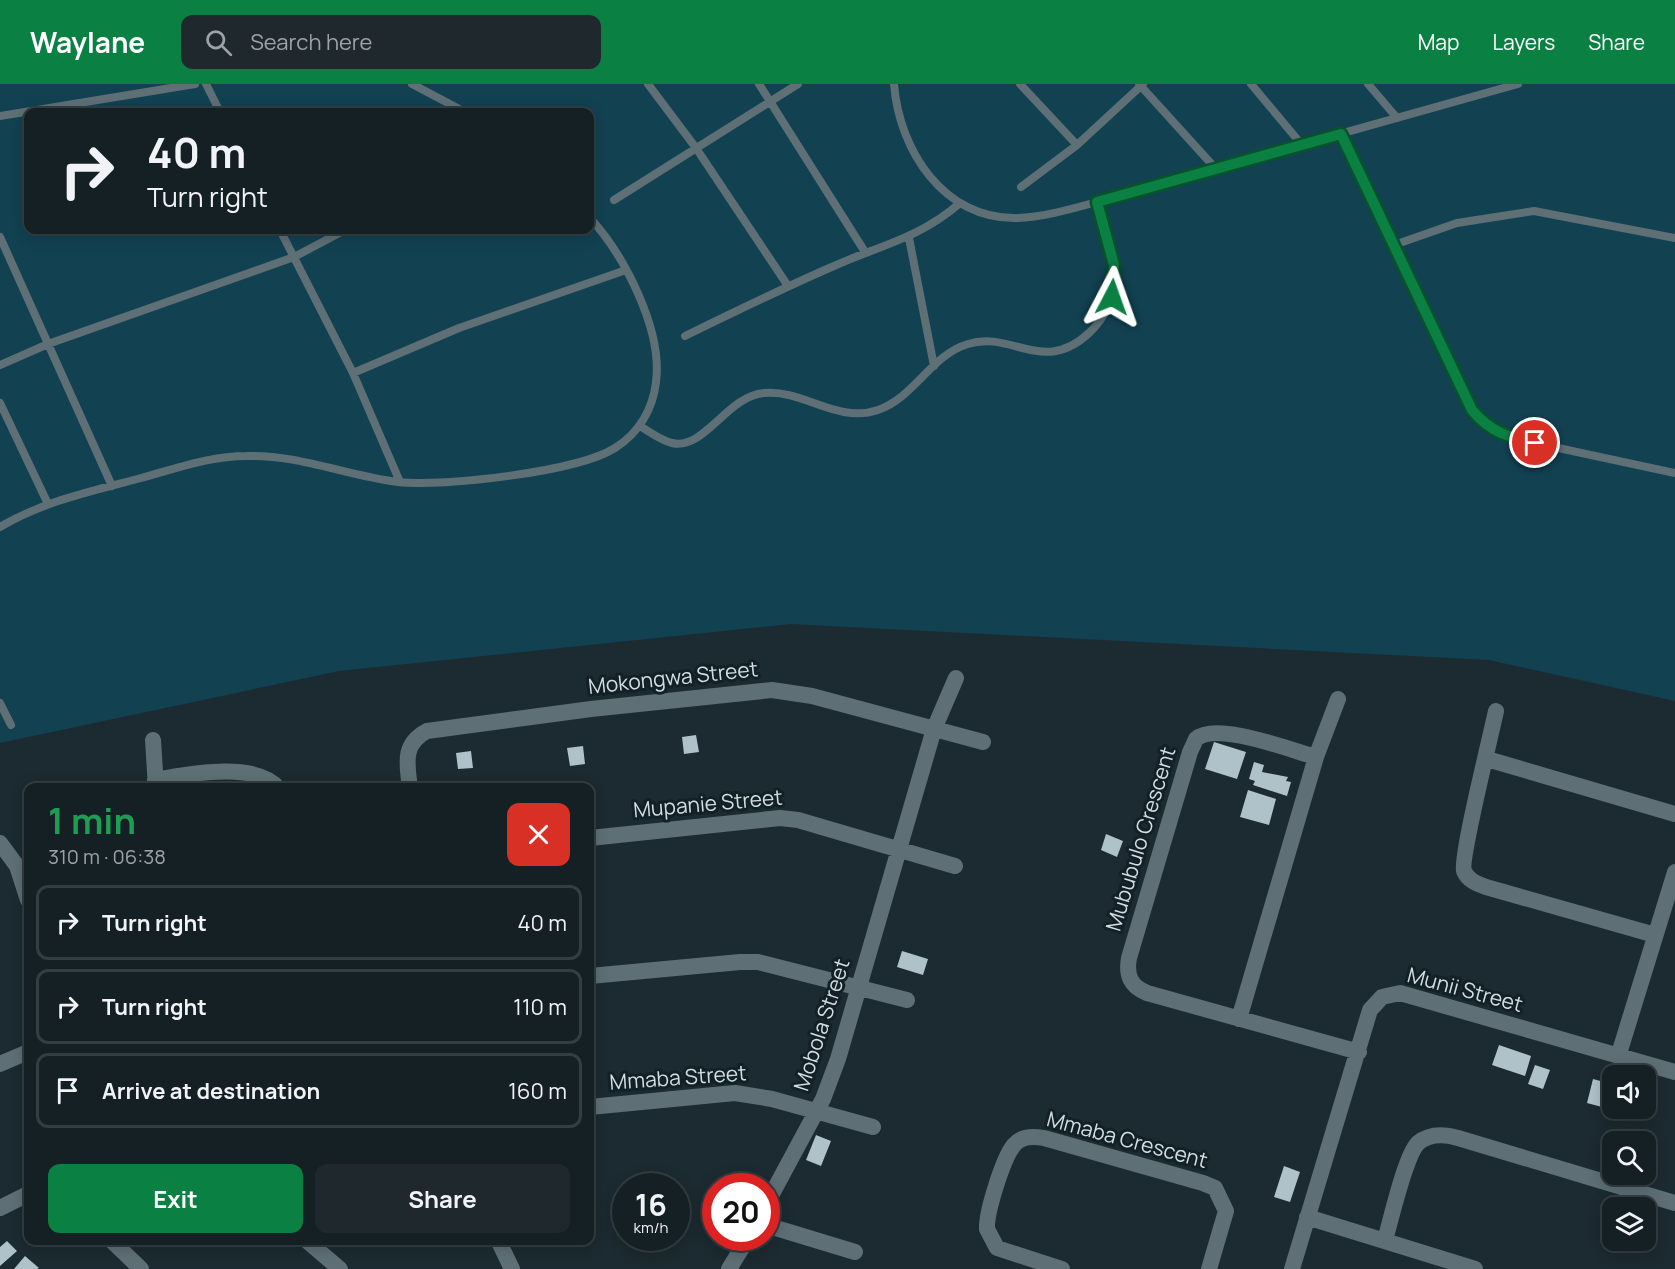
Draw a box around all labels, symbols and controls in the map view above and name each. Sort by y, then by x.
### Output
search box [181,15,601,69]
text: Waylane [30,23,145,61]
icon: search [202,26,235,59]
text: Search here [250,27,372,57]
text: Map [1418,28,1459,56]
text: Layers [1492,28,1555,56]
text: Share [1588,28,1645,56]
text: 40 m [147,123,246,181]
icon: right [48,132,126,210]
text: Turn right [147,178,268,215]
position arrow [1080,265,1144,329]
pin [1509,417,1560,468]
icon: arrive [1518,426,1551,459]
street label: Mokongwa Street [587,654,759,700]
street label: Mububulo Crescent [1099,743,1181,934]
street label: Mupanie Street [632,783,784,823]
text: 1 min [48,796,136,845]
button: close [507,803,570,866]
text: 310 m · 06:38 [48,843,166,870]
icon: right [51,906,84,939]
text: Turn right [102,908,207,938]
text: 40 m [518,908,567,938]
street label: Mobola Street [787,955,856,1094]
street label: Munii Street [1405,960,1526,1018]
icon: right [51,990,84,1023]
text: Turn right [102,992,207,1022]
text: 110 m [513,992,567,1022]
street label: Mmaba Street [609,1058,747,1096]
map controls [1602,1065,1656,1251]
button: sound [1602,1065,1656,1119]
icon: arrive [51,1074,84,1107]
text: Arrive at destination [102,1076,320,1106]
text: 160 m [508,1076,567,1106]
street label: Mmaba Crescent [1044,1104,1211,1174]
button: search [1602,1131,1656,1185]
button: Exit [48,1164,303,1233]
button: Share [315,1164,570,1233]
speed limit sign: 20 [702,1173,780,1251]
text: 16 [635,1184,667,1225]
button: layers [1602,1197,1656,1251]
text: km/h [634,1217,668,1238]

